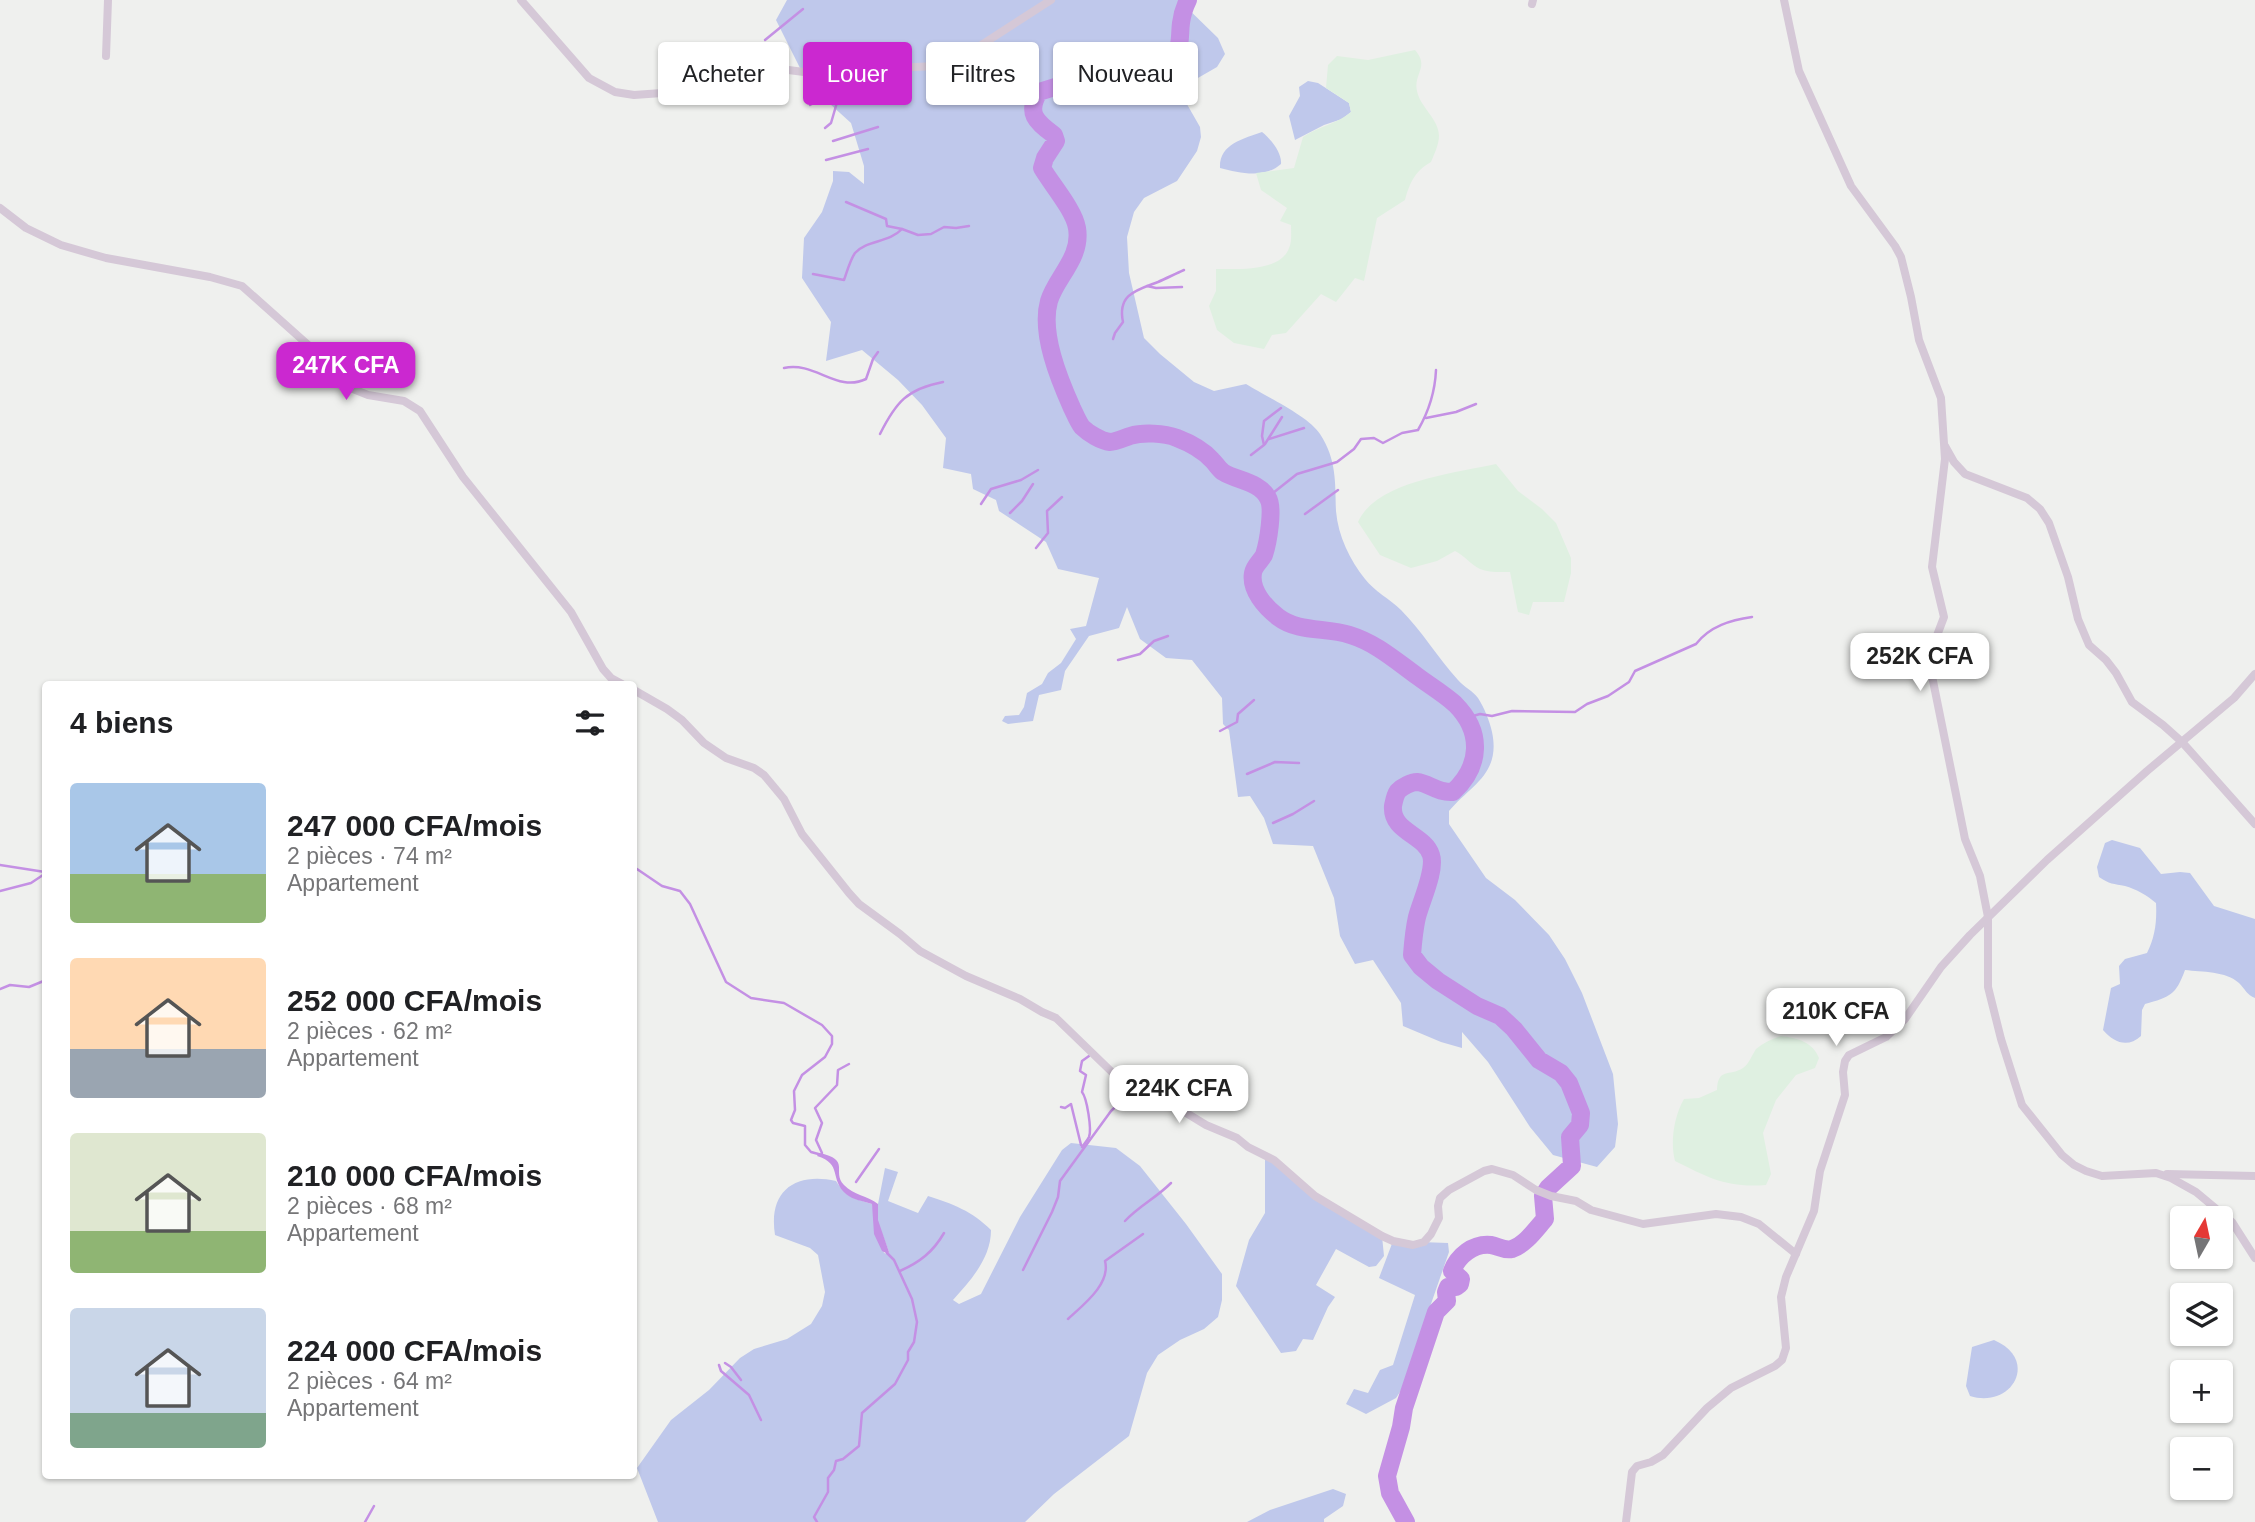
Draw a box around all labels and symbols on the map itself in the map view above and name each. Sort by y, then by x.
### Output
pin: 247K CFA [274,342,418,402]
pin: 252K CFA [1848,634,1992,693]
pin: 210K CFA [1764,988,1908,1048]
pin: 224K CFA [1107,1066,1251,1125]
north arrow [2170,1206,2233,1269]

